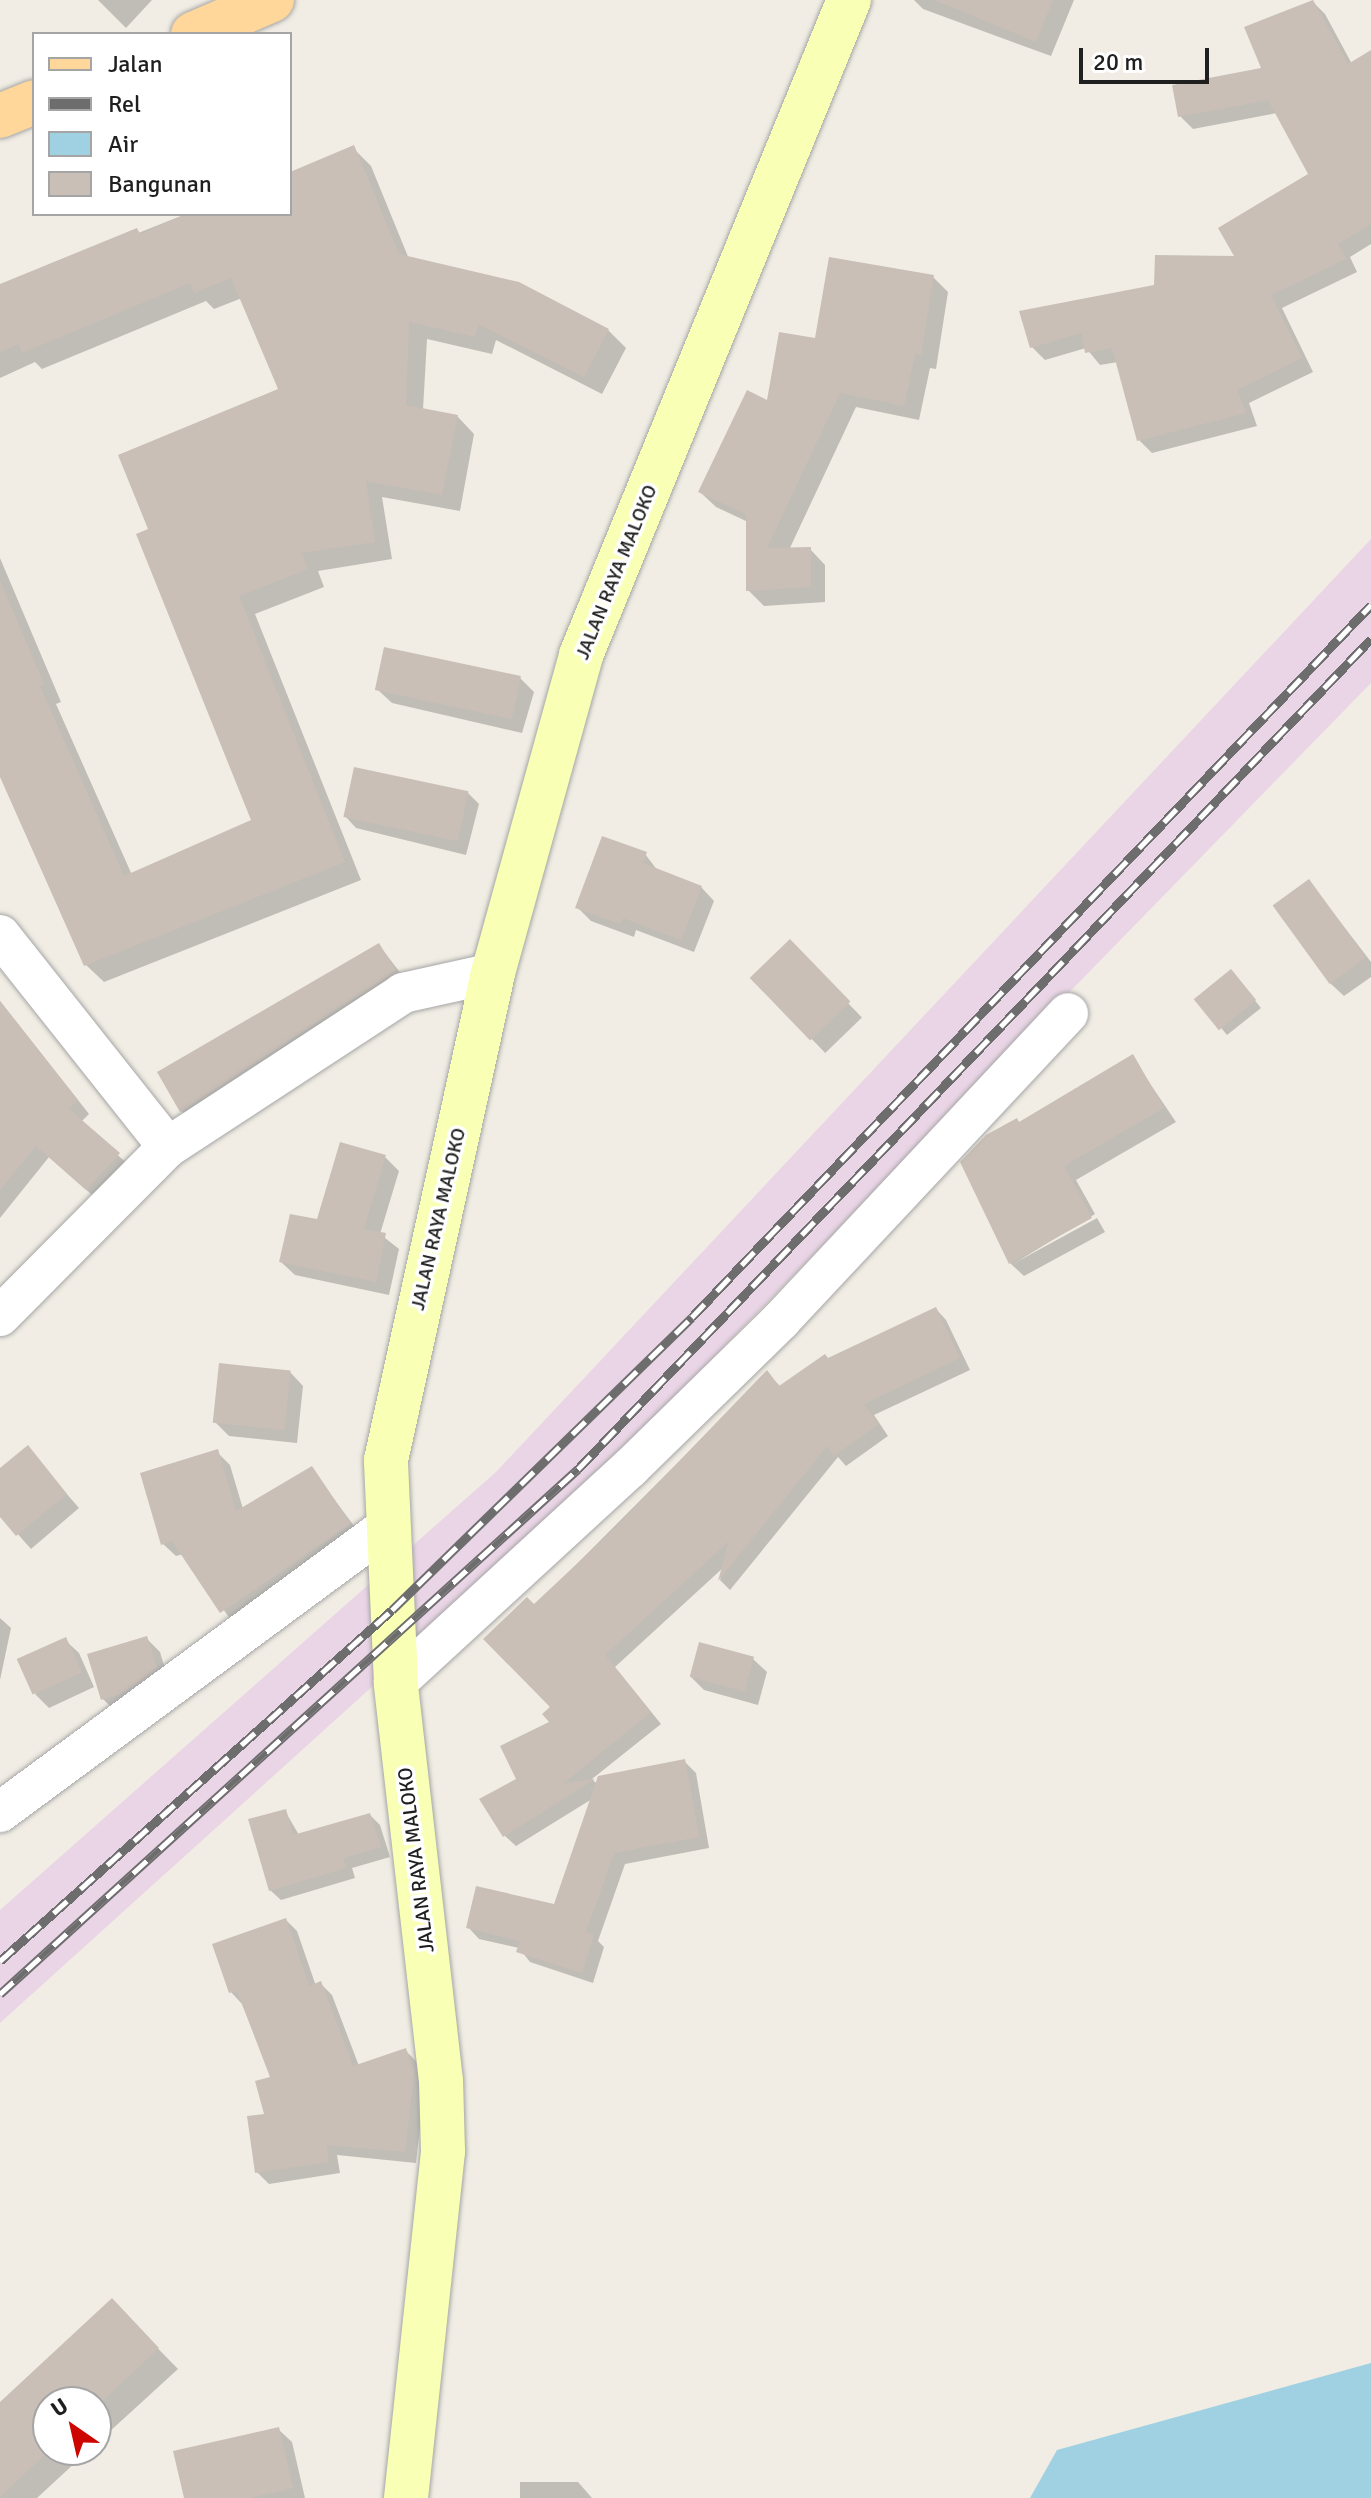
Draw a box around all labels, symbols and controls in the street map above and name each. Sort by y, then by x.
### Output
legend [32,32,292,216]
scale bar [1083,32,1213,82]
text: 20 m [1093,47,1143,77]
text: Jalan [108,49,163,79]
text: Rel [108,89,141,119]
text: Air [108,129,138,159]
text: Bangunan [108,169,212,199]
street label: JALAN RAYA MALOKO [570,481,662,663]
street label: JALAN RAYA MALOKO [405,1125,471,1313]
street label: JALAN RAYA MALOKO [393,1766,439,1954]
north arrow [32,2386,112,2466]
text: U [46,2392,73,2423]

